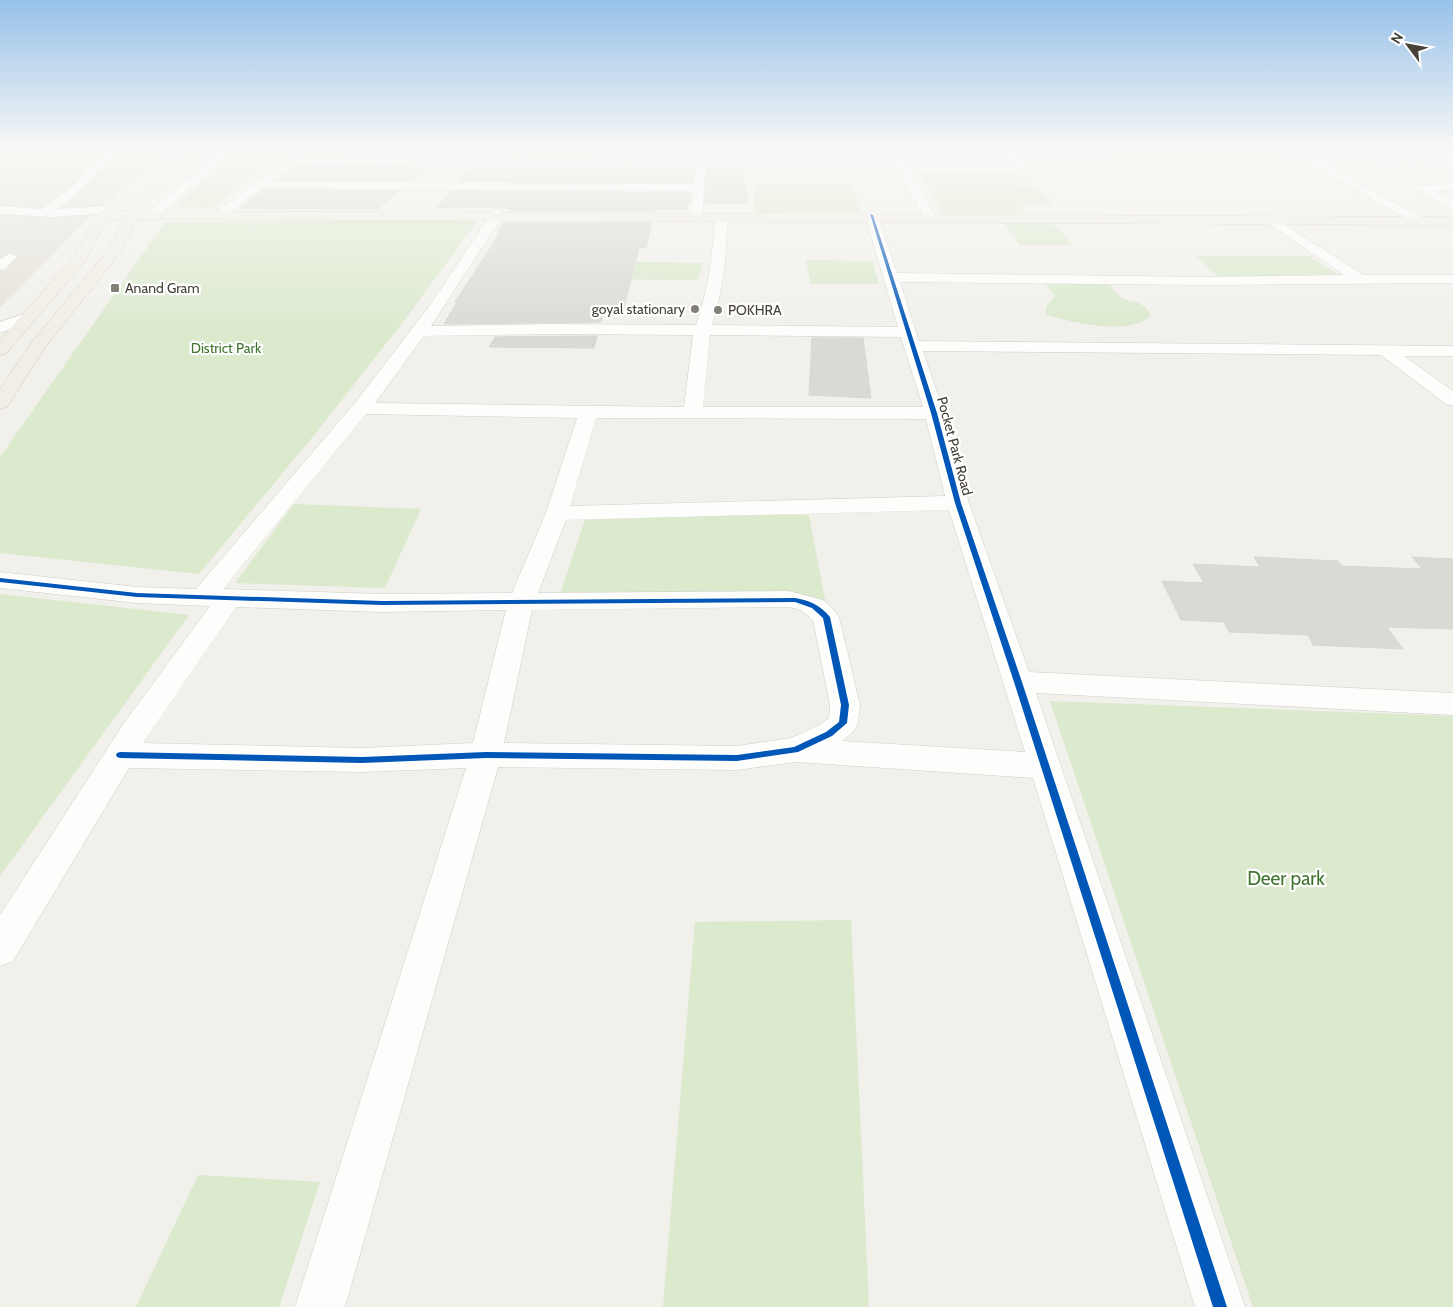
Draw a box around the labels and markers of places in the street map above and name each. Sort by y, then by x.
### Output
place label: Anand Gram [125,279,200,297]
marker: Anand Gram [109,282,121,294]
place label: goyal stationary [592,300,685,318]
place label: POKHRA [728,301,782,319]
marker: goyal stationary [689,303,701,315]
marker: POKHRA [712,304,724,316]

